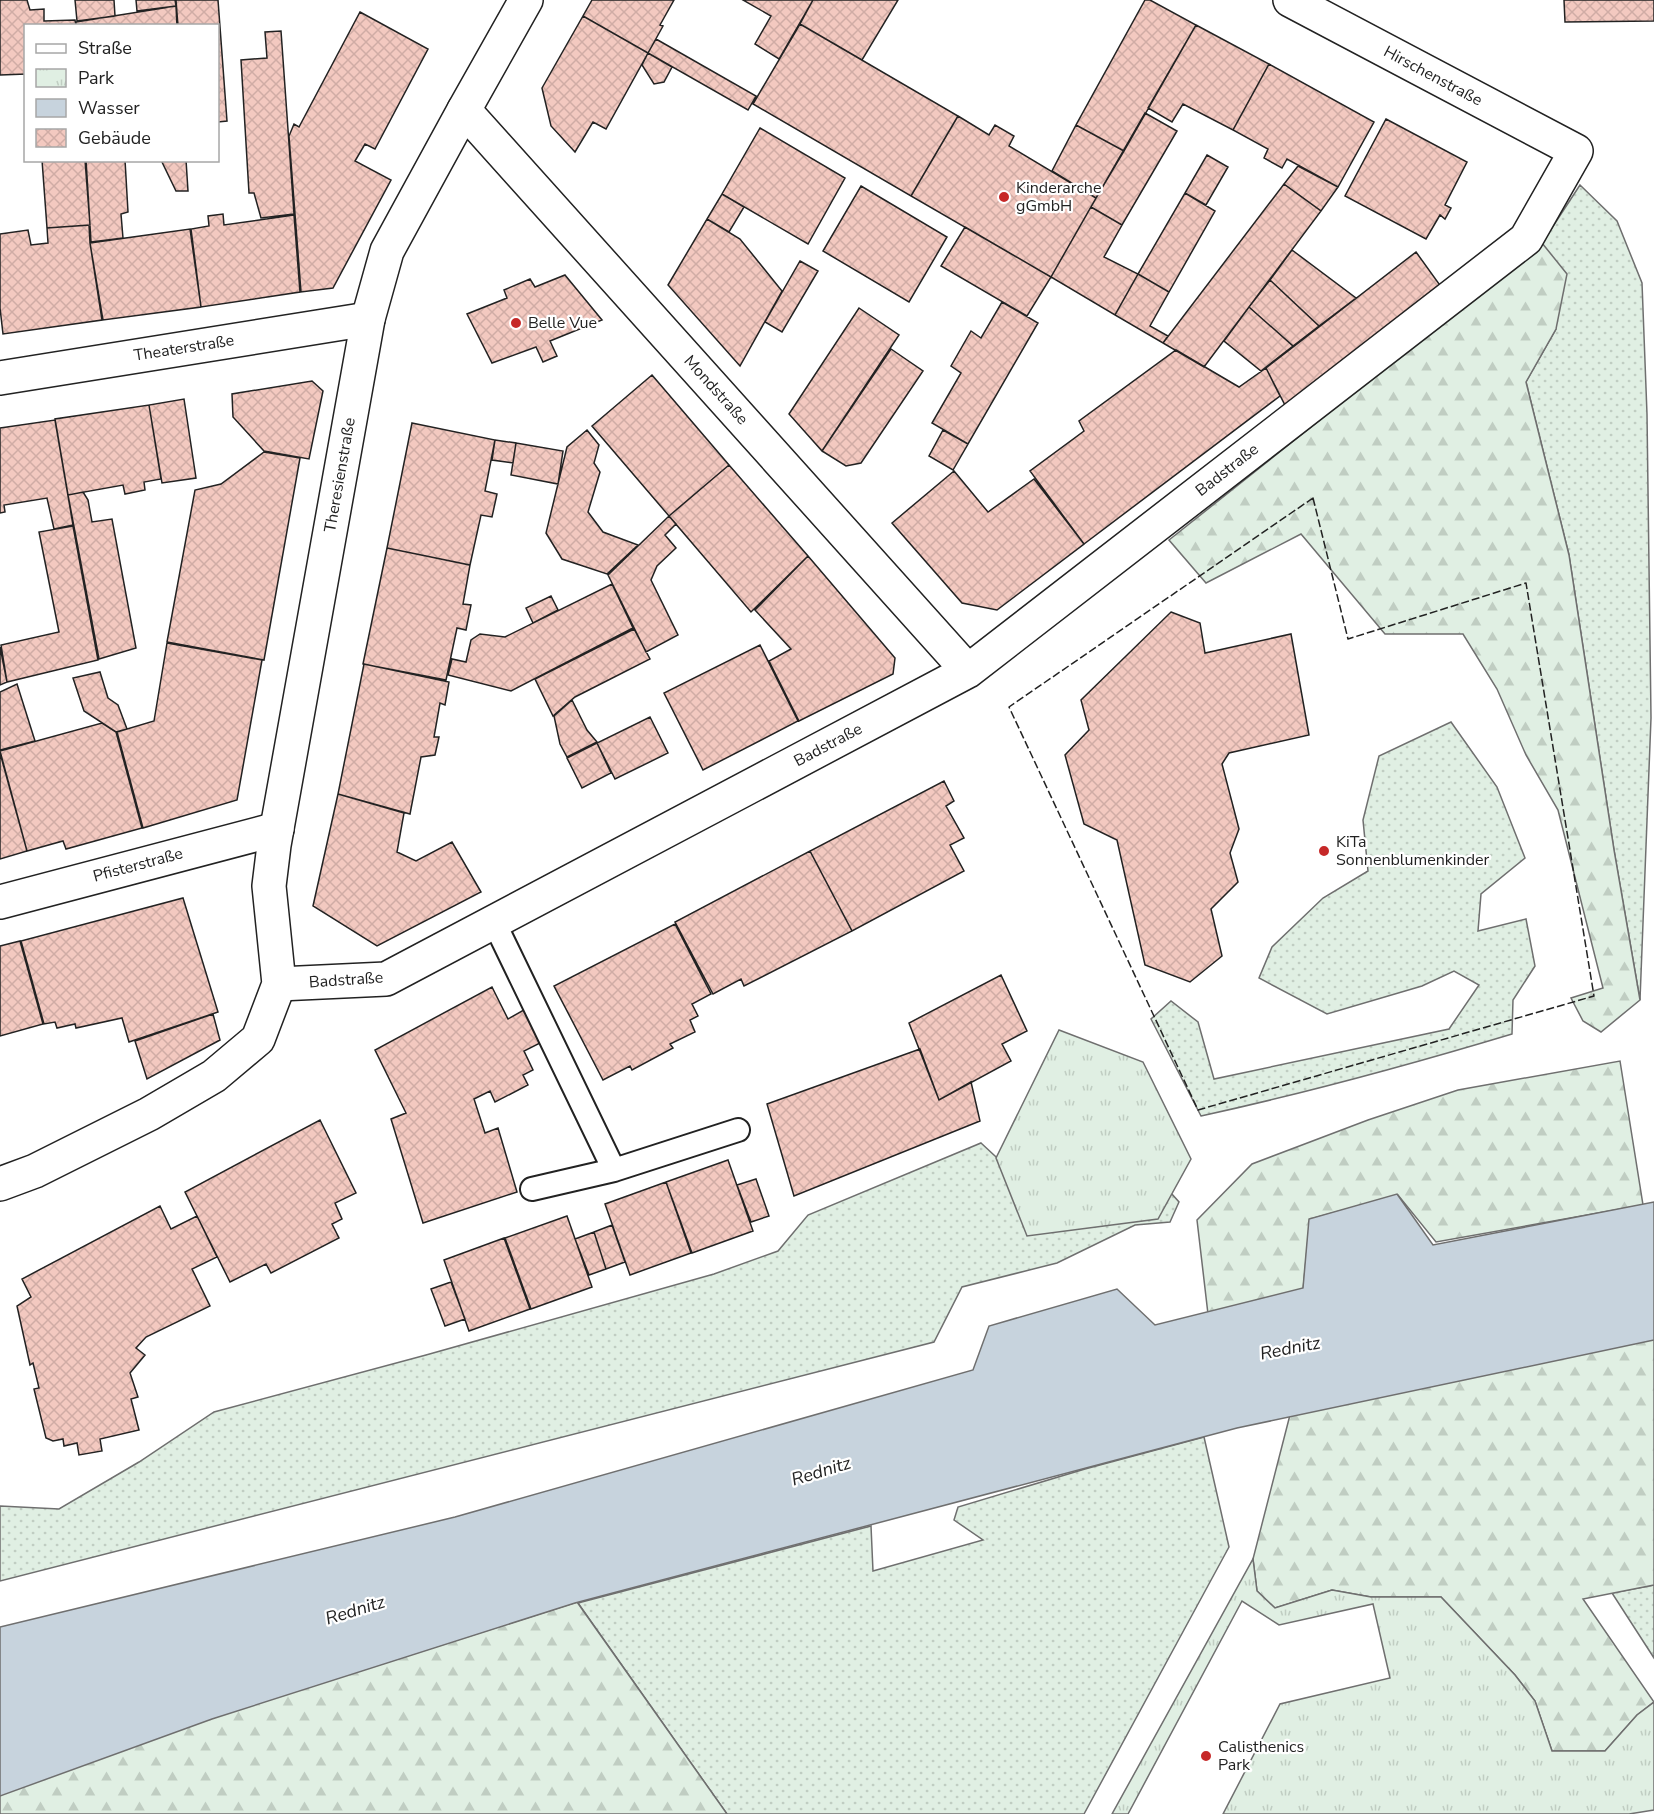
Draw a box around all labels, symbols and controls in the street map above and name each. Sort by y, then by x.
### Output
legend [24,24,219,162]
text: Straße [78,36,132,60]
street label: Hirschenstraße [1380,41,1486,111]
text: Park [78,66,115,90]
text: Wasser [78,96,140,120]
text: Gebäude [78,126,151,150]
place label: Kinderarche gGmbH [1016,177,1101,217]
marker: Kinderarche gGmbH [997,190,1011,204]
place label: Belle Vue [528,312,597,334]
marker: Belle Vue [509,316,523,330]
street label: Theaterstraße [132,329,236,367]
street label: Mondstraße [679,350,753,430]
street label: Theresienstraße [319,416,361,534]
street label: Badstraße [1191,438,1263,502]
street label: Badstraße [790,718,866,772]
place label: KiTa Sonnenblumenkinder [1336,831,1489,871]
street label: Pfisterstraße [91,842,185,888]
marker: KiTa Sonnenblumenkinder [1317,844,1331,858]
street label: Badstraße [308,966,384,994]
water label: Rednitz [1258,1330,1323,1366]
water label: Rednitz [788,1450,854,1491]
water label: Rednitz [322,1589,388,1630]
place label: Calisthenics Park [1218,1736,1304,1776]
marker: Calisthenics Park [1199,1749,1213,1763]

